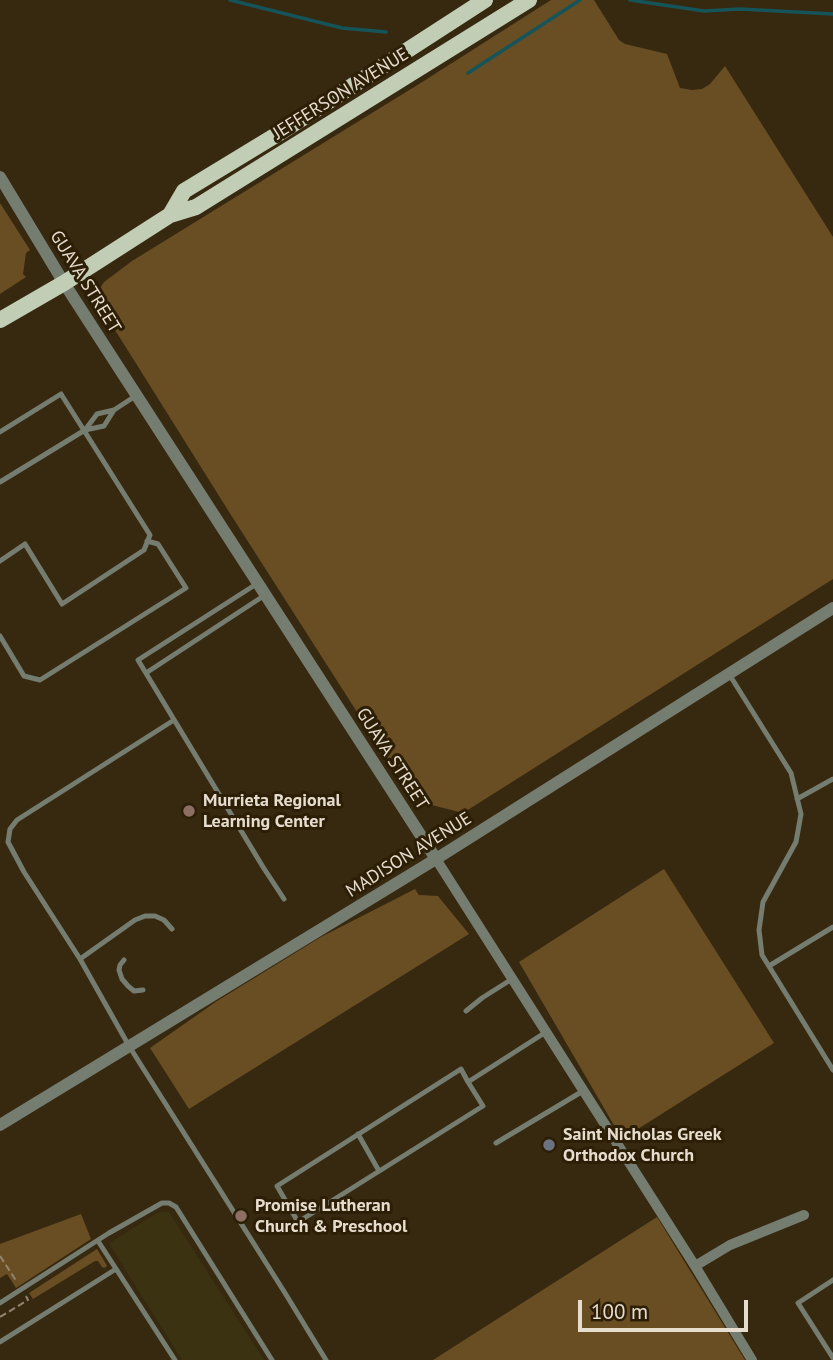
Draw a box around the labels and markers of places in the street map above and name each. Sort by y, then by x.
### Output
place label: Murrieta Regional Learning Center [203,790,341,832]
marker: Murrieta Regional Learning Center [181,803,197,819]
place label: Saint Nicholas Greek Orthodox Church [563,1124,722,1166]
marker: Saint Nicholas Greek Orthodox Church [541,1137,557,1153]
place label: Promise Lutheran Church & Preschool [255,1195,407,1238]
marker: Promise Lutheran Church & Preschool [233,1208,249,1224]

